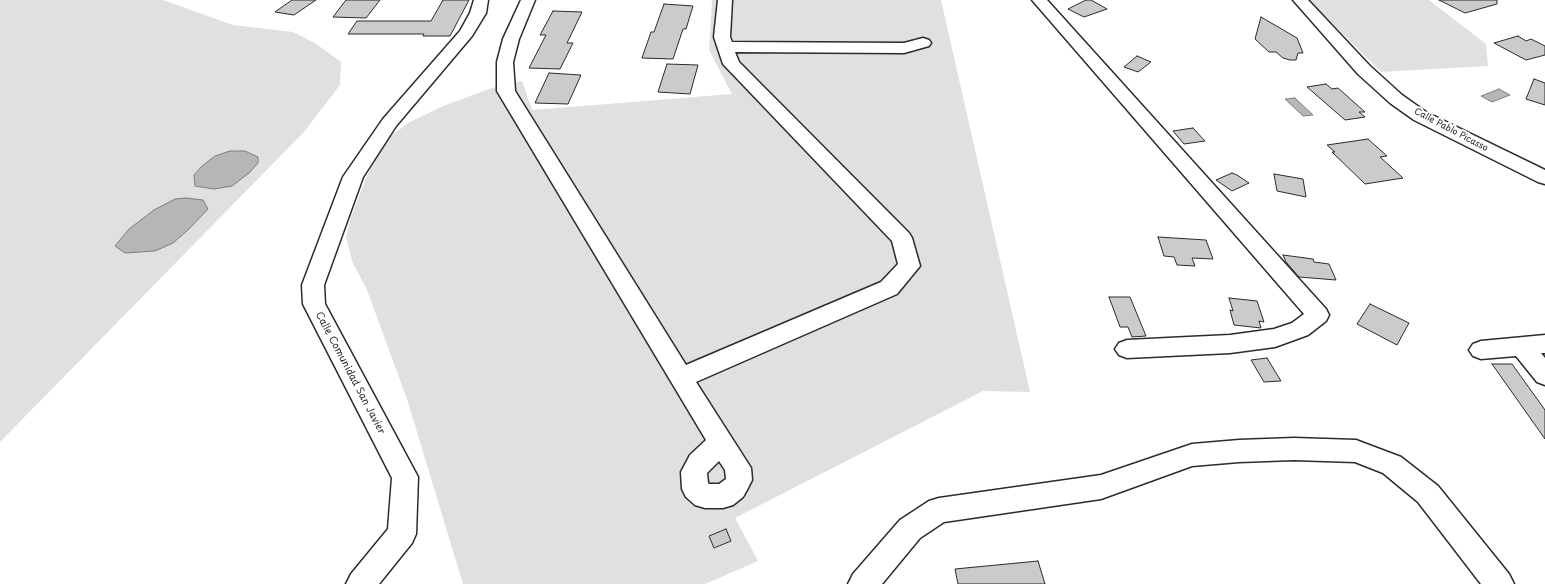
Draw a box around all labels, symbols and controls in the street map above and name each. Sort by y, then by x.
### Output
street label: Calle Pablo Picasso [1412,106,1490,154]
street label: Calle Comunidad San Javier [313,310,387,436]

